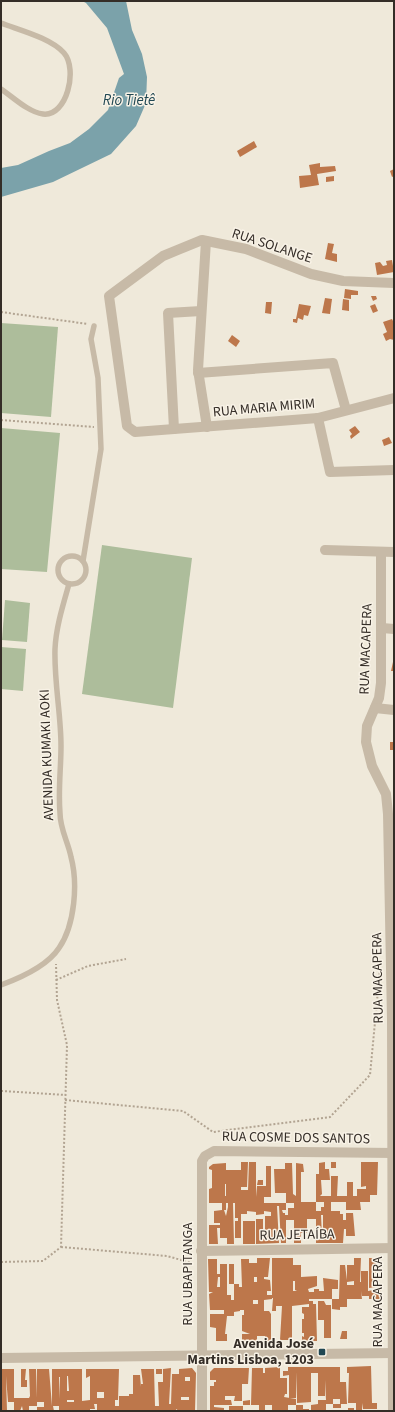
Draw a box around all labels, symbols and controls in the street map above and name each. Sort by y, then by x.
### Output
water label: Rio Tietê [103,90,156,111]
street label: RUA SOLANGE [229,224,315,268]
street label: RUA MARIA MIRIM [212,394,316,422]
street label: RUA MACAPERA [354,603,378,695]
street label: AVENIDA KUMAKI AOKI [35,689,59,821]
street label: RUA MACAPERA [367,932,389,1024]
street label: RUA COSME DOS SANTOS [222,1127,370,1149]
street label: RUA UBAPITANGA [178,1222,198,1326]
street label: RUA JETAÍBA [259,1224,335,1246]
street label: RUA MACAPERA [368,1256,388,1348]
place label: Avenida José Martins Lisboa, 1203 [187,1334,314,1370]
marker: Avenida José Martins Lisboa, 1203 [317,1347,327,1357]

